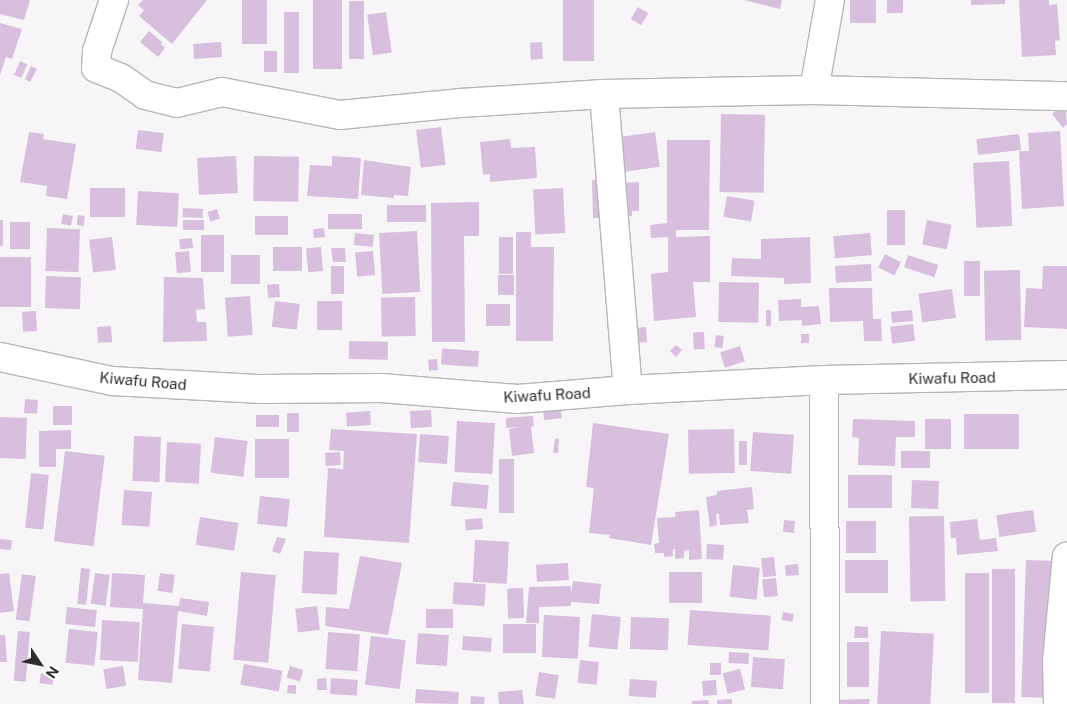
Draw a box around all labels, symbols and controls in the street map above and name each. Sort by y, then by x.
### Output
street label: Kiwafu Road [99,368,187,394]
street label: Kiwafu Road [908,368,996,388]
street label: Kiwafu Road [503,384,591,406]
north arrow [15,639,65,689]
text: N [43,663,62,681]

